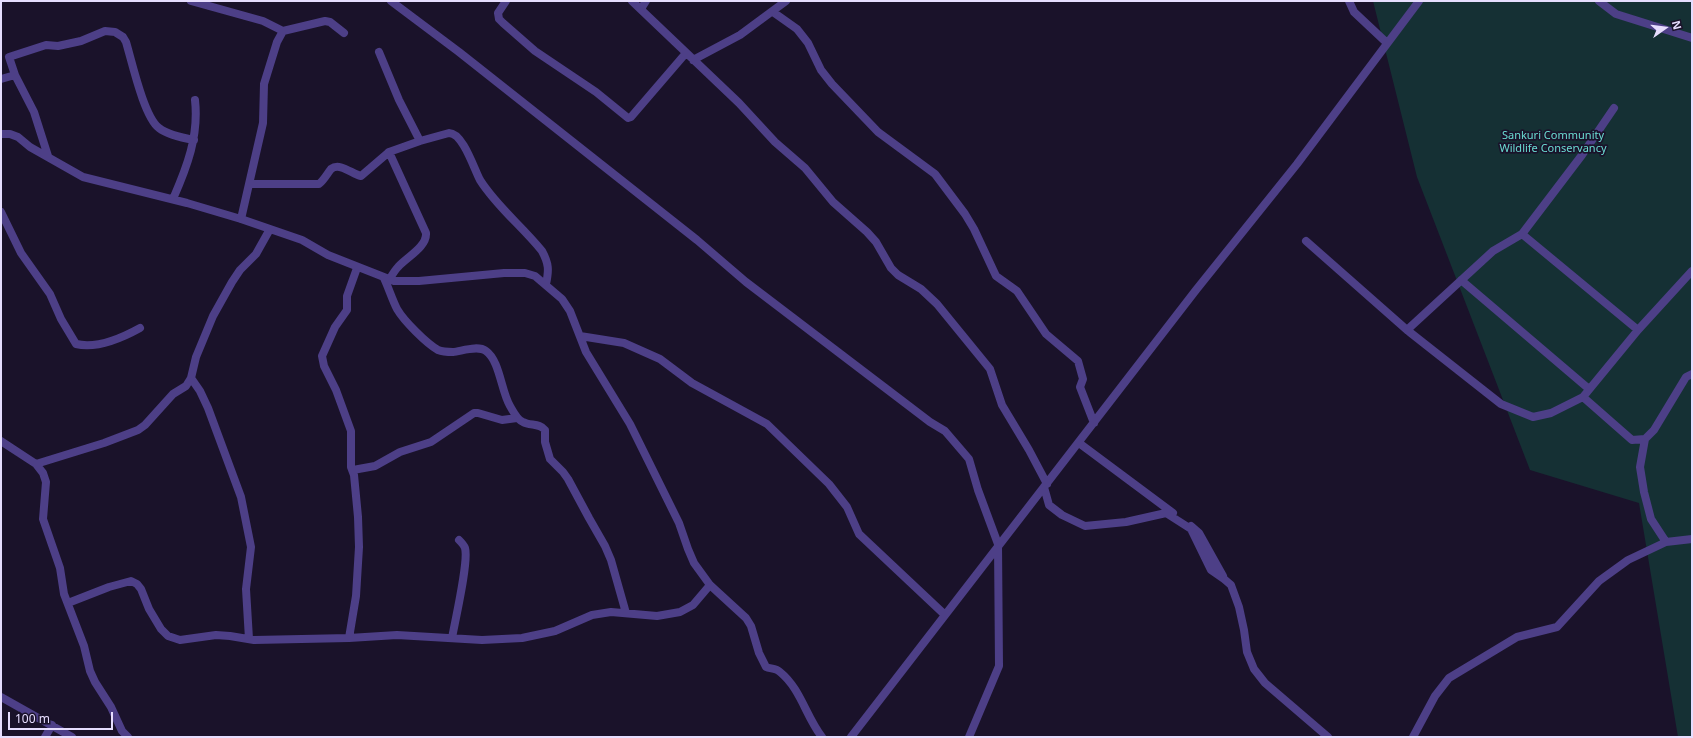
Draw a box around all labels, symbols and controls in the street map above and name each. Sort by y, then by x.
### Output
north arrow [1645,8,1685,48]
text: N [1669,19,1685,31]
park label: Sankuri Community Wildlife Conservancy [1499,129,1607,155]
scale bar [10,704,115,730]
text: 100 m [15,710,50,727]

